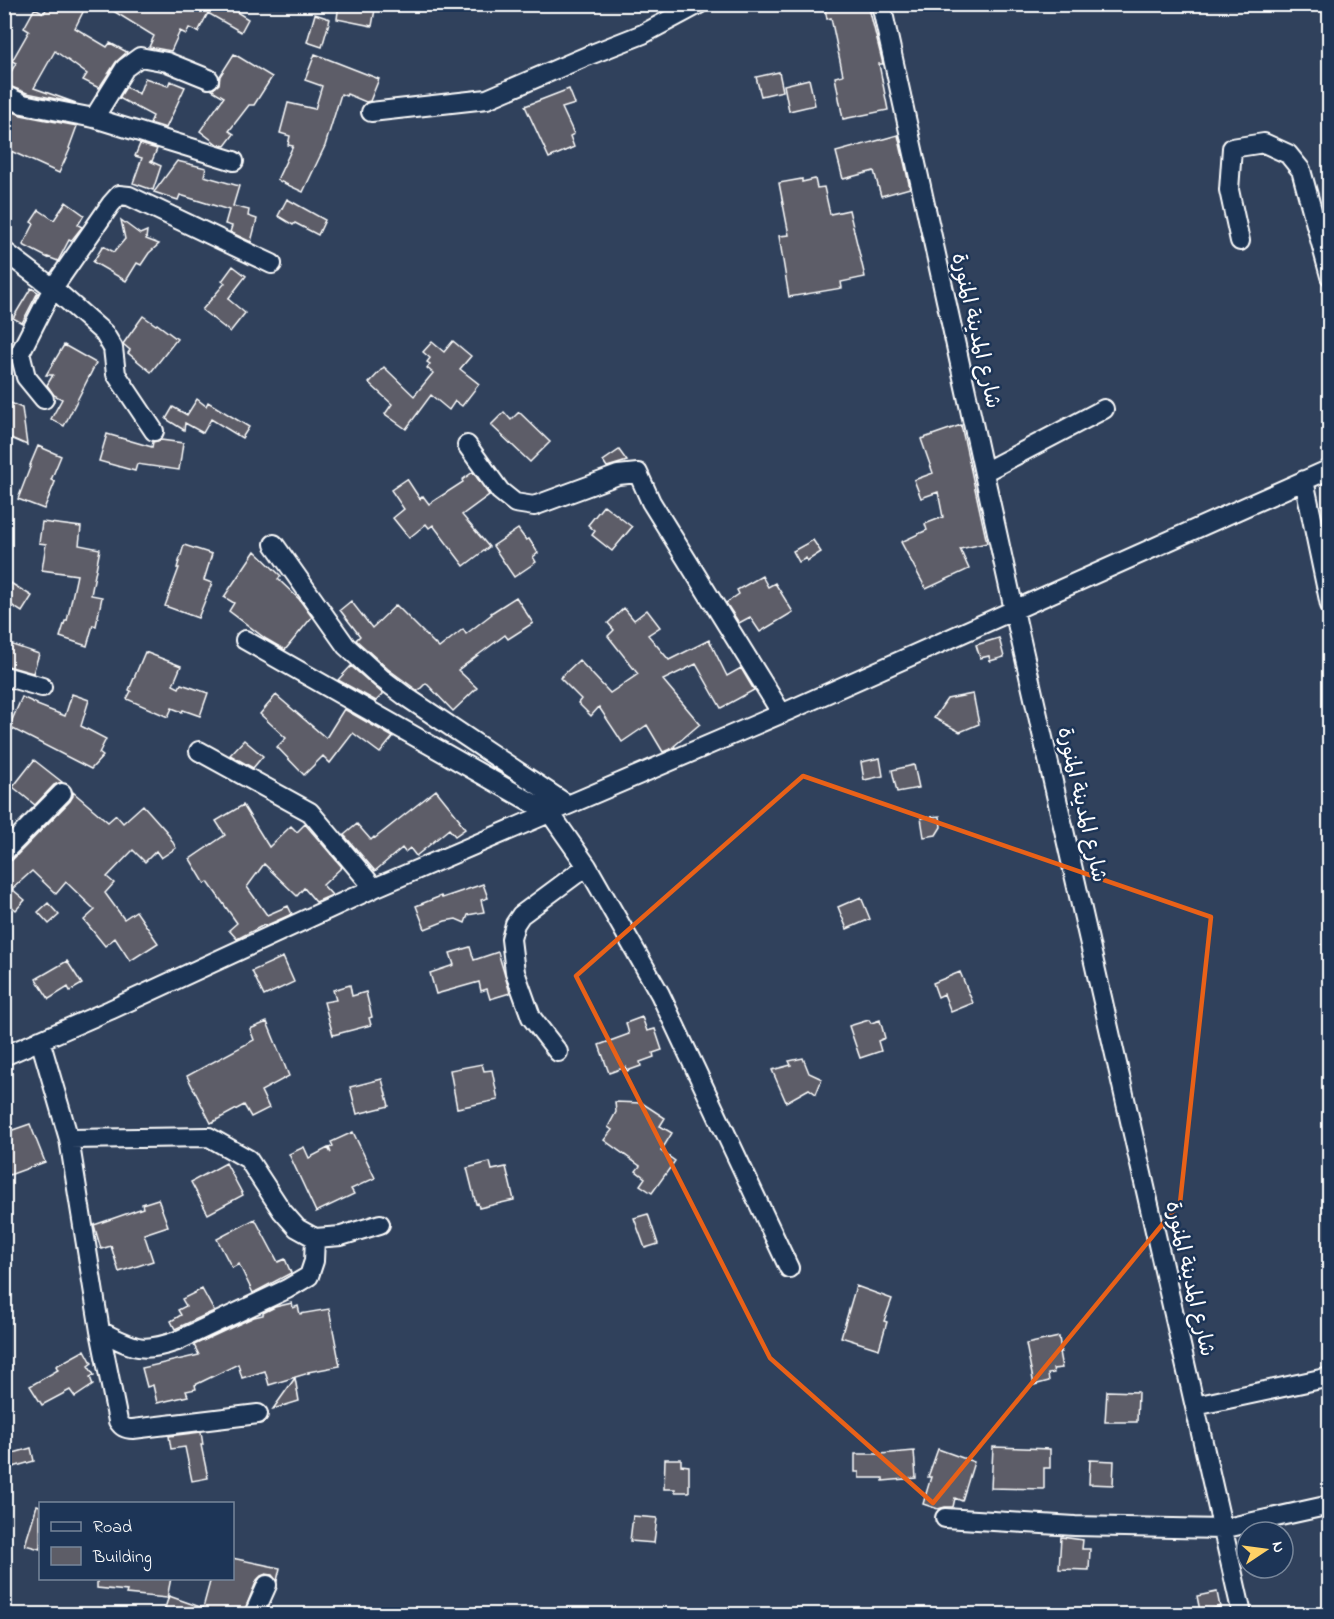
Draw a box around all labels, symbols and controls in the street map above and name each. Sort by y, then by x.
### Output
street label: شارع المدينة المنورة [943,250,1007,412]
street label: شارع المدينة المنورة [1049,724,1113,886]
street label: شارع المدينة المنورة [1157,1198,1221,1360]
legend [39,1502,234,1580]
text: Road [93,1515,132,1541]
north arrow [1235,1520,1295,1580]
text: N [1265,1539,1291,1555]
text: Building [92,1545,152,1572]

